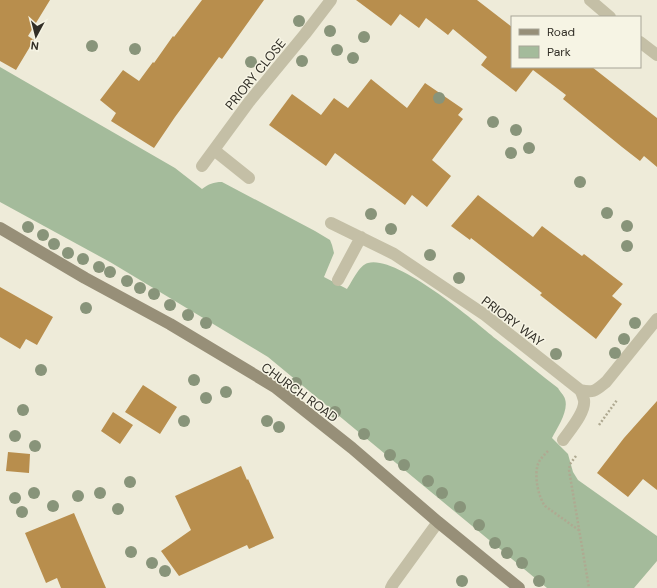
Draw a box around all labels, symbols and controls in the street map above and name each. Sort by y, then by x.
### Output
north arrow [16,16,56,56]
legend [511,16,641,68]
text: Road [547,24,575,40]
street label: PRIORY CLOSE [221,35,289,113]
text: N [30,38,40,53]
text: Park [547,44,571,60]
street label: PRIORY WAY [478,292,548,351]
street label: CHURCH ROAD [258,359,341,426]

